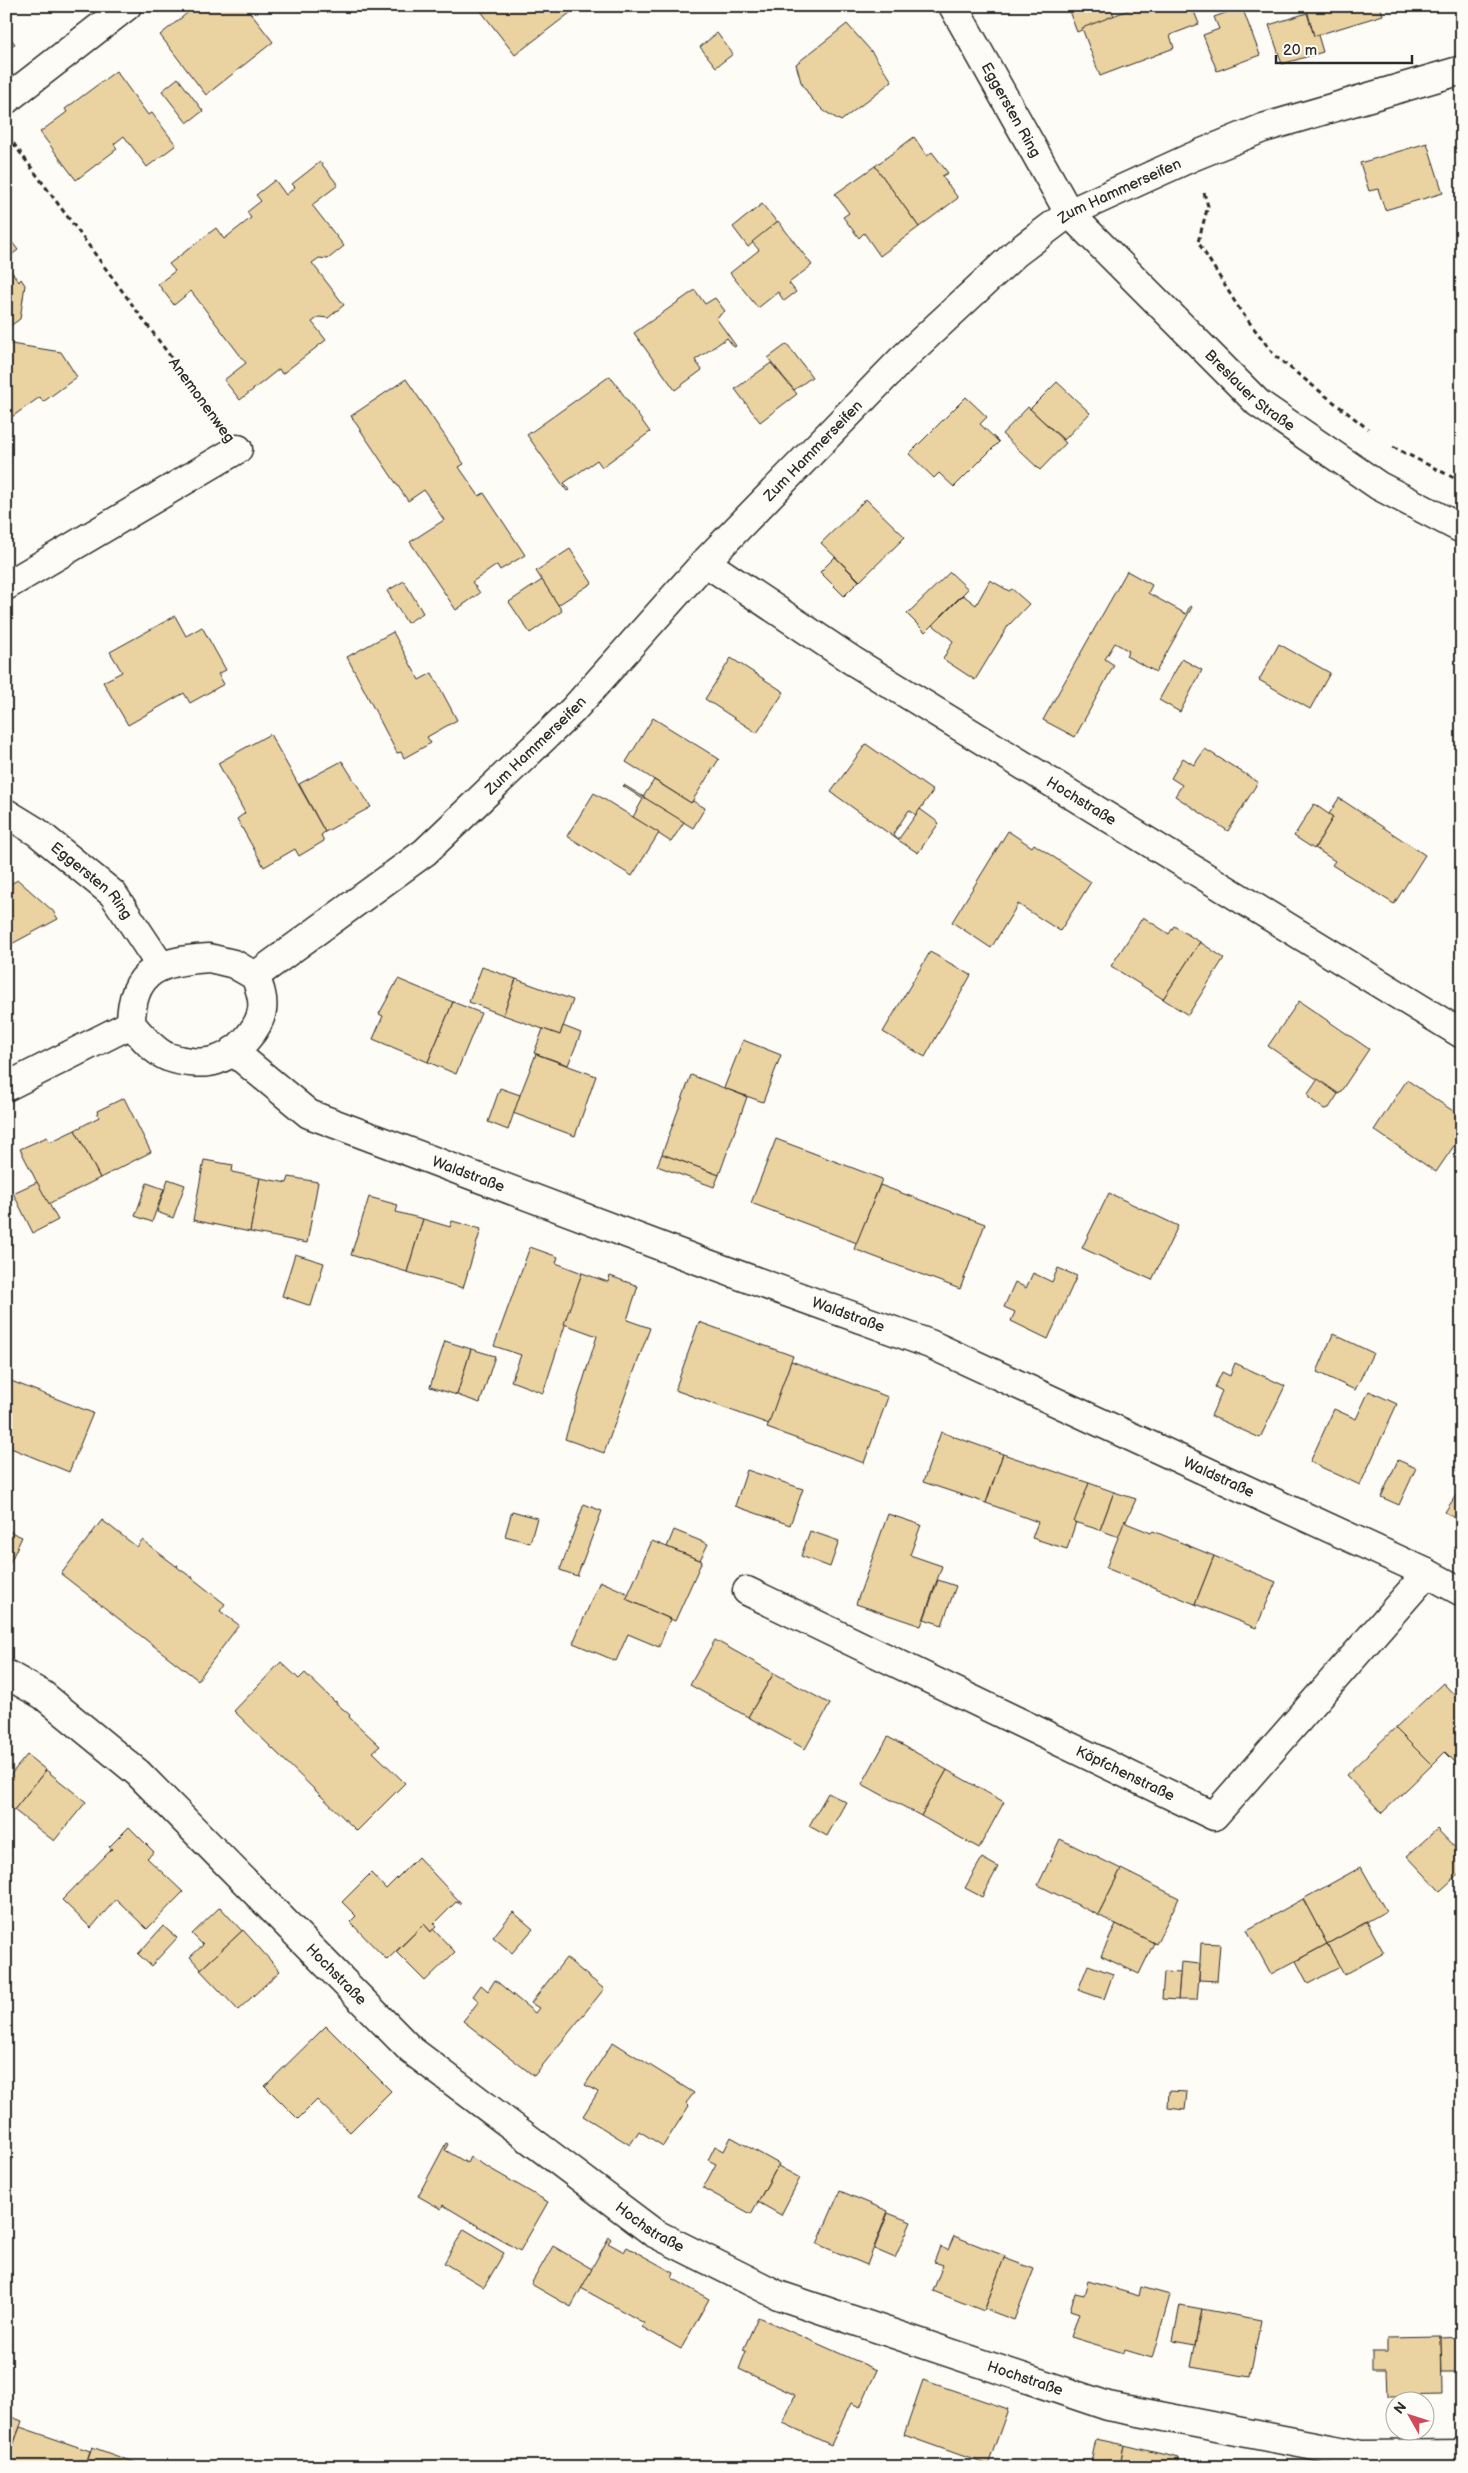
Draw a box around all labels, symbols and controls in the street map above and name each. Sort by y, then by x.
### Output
scale bar [1276,32,1412,64]
text: 20 m [1283,41,1317,60]
street label: Eggersten Ring [977,59,1045,161]
street label: Zum Hammerseifen [1054,154,1184,229]
street label: Breslauer Straße [1200,346,1299,436]
street label: Anemonenweg [164,354,239,447]
street label: Zum Hammerseifen [759,396,867,506]
street label: Zum Hammerseifen [481,693,591,800]
street label: Hochstraße [1043,773,1120,830]
street label: Eggersten Ring [47,838,136,923]
street label: Waldstraße [429,1152,507,1197]
street label: Waldstraße [809,1293,887,1337]
street label: Waldstraße [1180,1453,1257,1502]
street label: Köpfchenstraße [1073,1742,1178,1806]
street label: Hochstraße [302,1940,370,2009]
street label: Hochstraße [611,2198,687,2257]
street label: Hochstraße [985,2357,1065,2400]
north arrow [1386,2390,1436,2440]
text: N [1390,2399,1410,2418]

